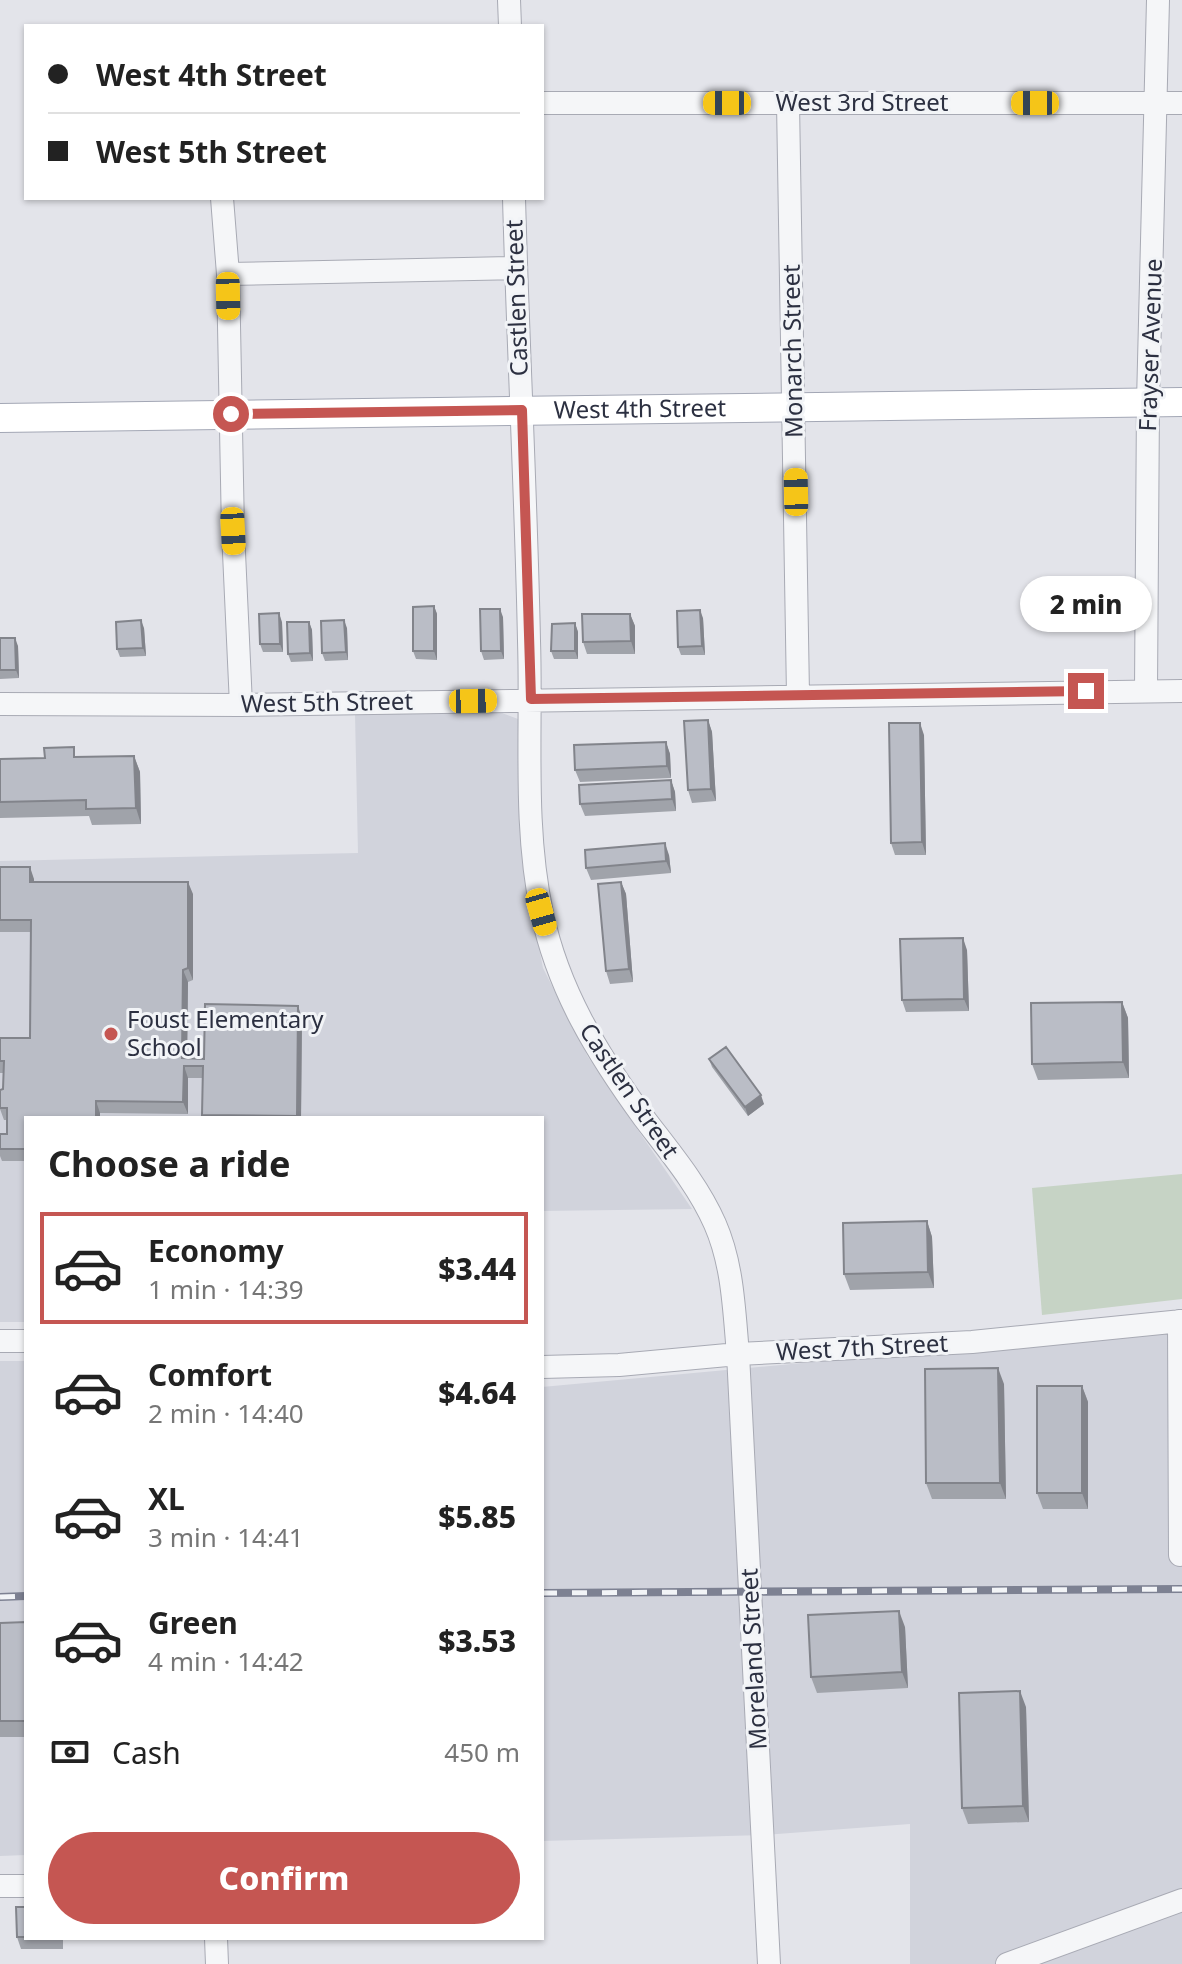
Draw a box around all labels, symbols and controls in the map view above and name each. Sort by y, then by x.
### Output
text: West 4th Street [96,54,327,95]
street label: West 3rd Street [776,85,949,118]
car [703,91,751,115]
car [1011,91,1059,115]
text: West 5th Street [96,131,327,172]
street label: Castlen Street [496,219,535,377]
street label: Frayser Avenue [1130,258,1169,432]
street label: Monarch Street [773,264,810,438]
car [216,272,240,320]
street label: West 4th Street [554,390,727,426]
route start [213,396,249,432]
car [784,468,808,516]
car [220,506,246,556]
callout: 2 min [1020,575,1152,631]
text: 2 min [1050,586,1122,622]
route end [1068,673,1104,709]
street label: West 5th Street [241,683,414,720]
car [449,689,497,713]
car [523,886,559,938]
place label: Foust Elementary School [127,1002,324,1063]
street label: Castlen Street [573,1016,688,1165]
marker: Foust Elementary School [102,1025,120,1043]
text: Choose a ride [48,1139,290,1188]
text: Economy [148,1230,284,1271]
icon: car [52,1232,124,1304]
text: $3.44 [438,1248,516,1289]
text: 1 min · 14:39 [148,1271,304,1307]
street label: West 7th Street [775,1325,949,1367]
text: Comfort [148,1354,272,1395]
icon: car [52,1356,124,1428]
text: $4.64 [438,1372,516,1413]
text: 2 min · 14:40 [148,1395,304,1431]
text: XL [148,1478,185,1519]
icon: car [52,1480,124,1552]
text: $5.85 [438,1496,516,1537]
text: 3 min · 14:41 [148,1519,304,1555]
street label: Moreland Street [731,1567,774,1751]
text: Green [148,1602,238,1643]
icon: car [52,1604,124,1676]
text: $3.53 [438,1620,516,1661]
text: 4 min · 14:42 [148,1643,304,1679]
icon: cash [48,1730,92,1774]
text: Cash [112,1732,181,1773]
text: 450 m [444,1734,520,1770]
button: Confirm [48,1832,520,1924]

